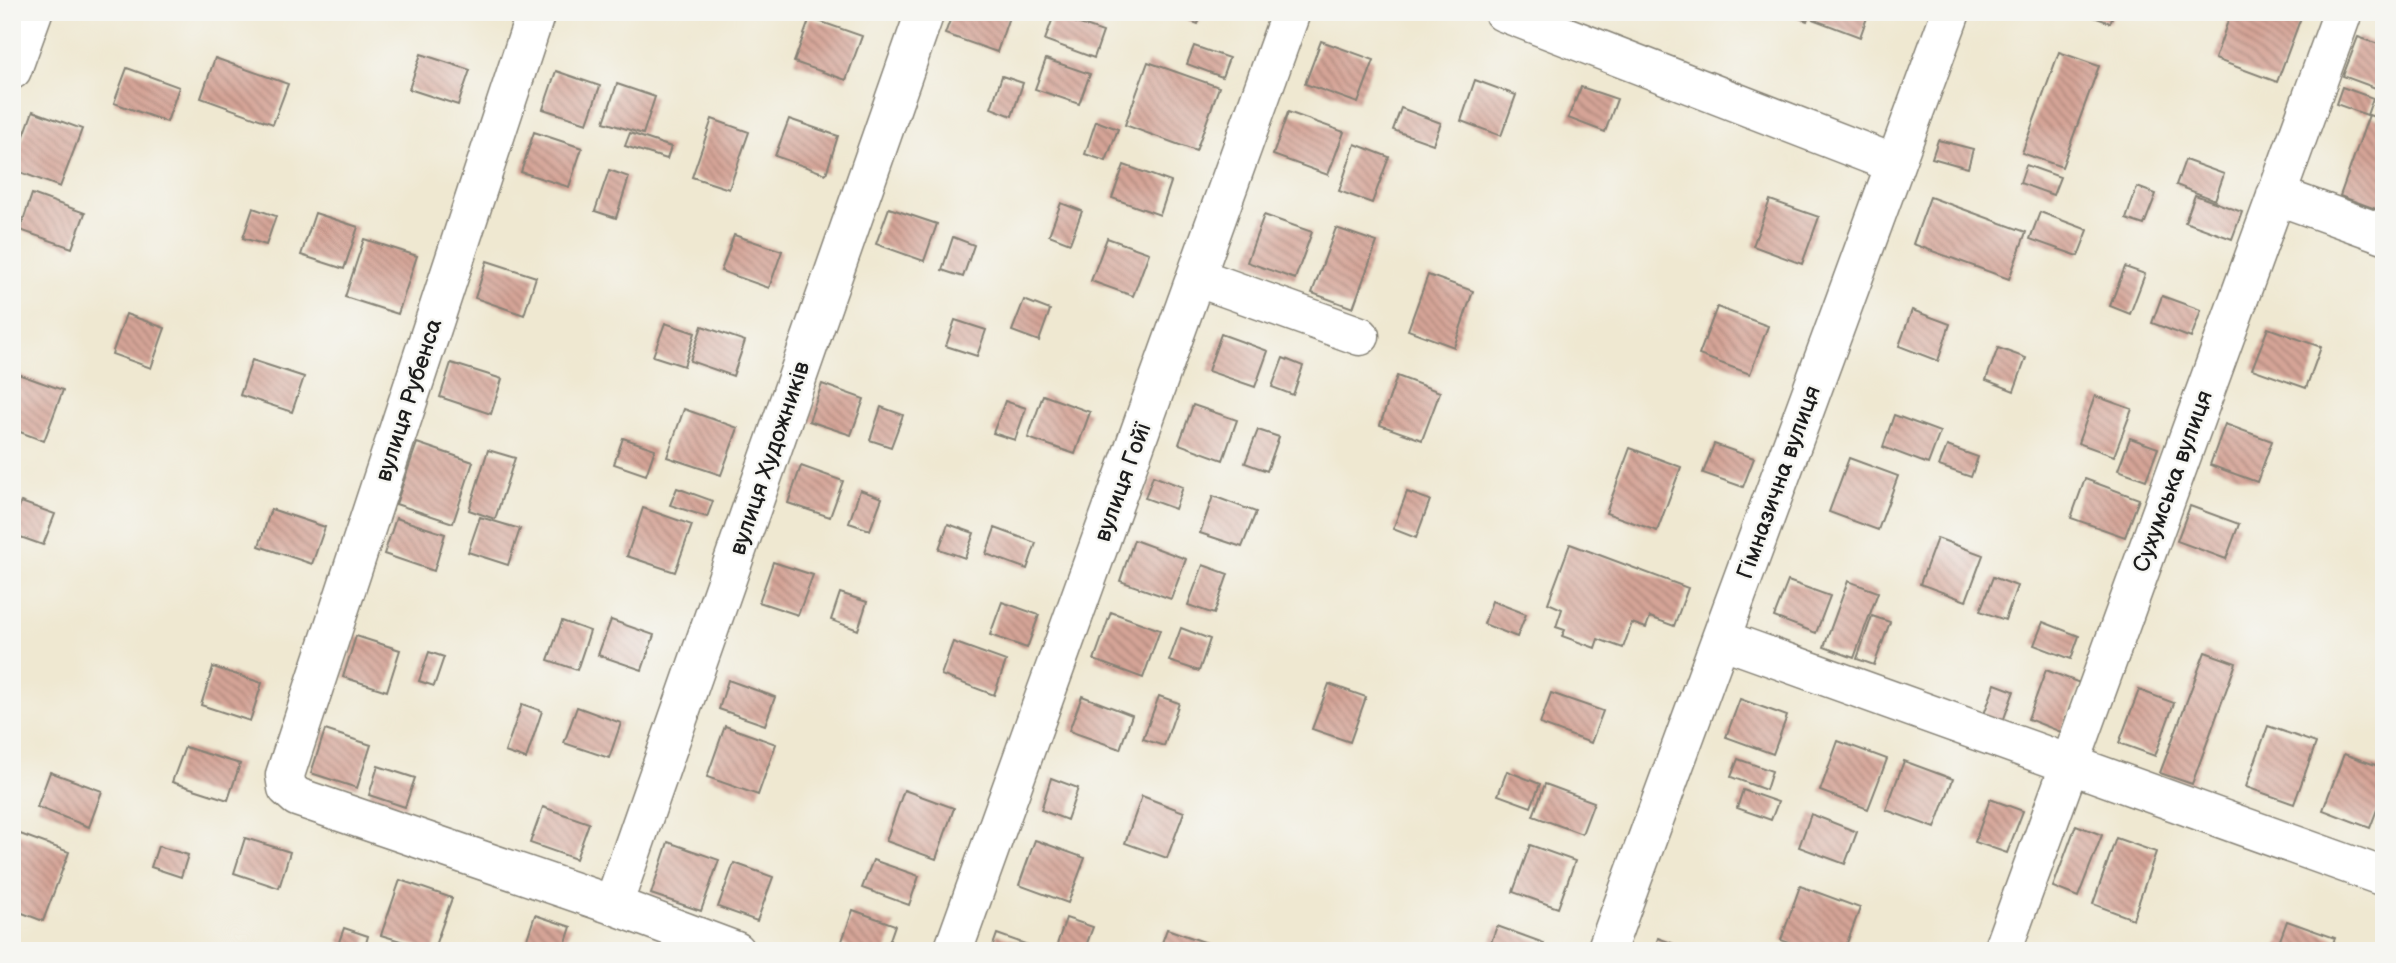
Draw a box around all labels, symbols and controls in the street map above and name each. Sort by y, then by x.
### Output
street label: вулиця Рубенса [369,315,449,485]
street label: вулиця Художників [724,358,816,559]
street label: Гімназична вулиця [1731,382,1827,583]
street label: Сухумська вулиця [2127,387,2219,576]
street label: вулиця Гойї [1089,419,1158,546]

